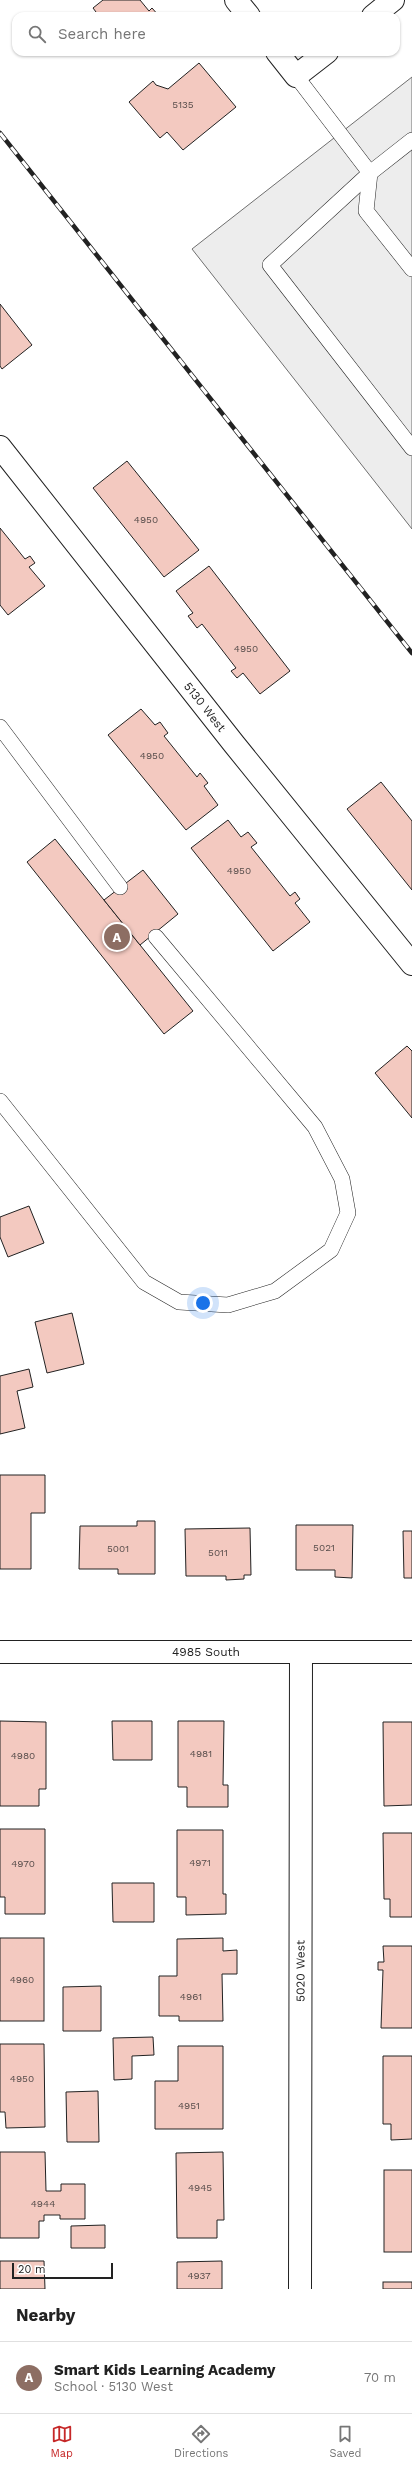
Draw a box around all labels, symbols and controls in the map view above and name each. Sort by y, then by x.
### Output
search box [12,12,400,56]
icon: search [26,23,48,45]
text: Search here [58,25,146,43]
house number: 5135 [172,99,194,110]
house number: 4950 [134,514,158,525]
house number: 4950 [234,643,258,654]
street label: 5130 West [181,679,229,735]
house number: 4950 [140,750,164,761]
house number: 4950 [227,865,251,876]
pin: A [104,922,130,952]
your location [193,1293,213,1313]
house number: 5021 [313,1542,335,1553]
house number: 5001 [107,1543,129,1554]
house number: 5011 [208,1547,228,1558]
street label: 4985 South [172,1645,240,1659]
house number: 4981 [190,1748,212,1759]
house number: 4980 [11,1750,35,1761]
house number: 4971 [189,1857,211,1868]
house number: 4970 [11,1858,35,1869]
street label: 5020 West [293,1940,308,2002]
house number: 4960 [10,1974,34,1985]
house number: 4961 [180,1991,202,2002]
house number: 4950 [10,2073,34,2084]
house number: 4951 [178,2100,200,2111]
house number: 4945 [188,2182,212,2193]
house number: 4944 [31,2198,55,2209]
scale bar [12,2261,113,2280]
text: 20 m [18,2263,46,2276]
house number: 4937 [187,2270,211,2281]
text: Nearby [16,2305,75,2325]
text: Smart Kids Learning Academy [54,2361,276,2379]
text: A [25,2370,33,2385]
text: 70 m [364,2370,396,2385]
text: School · 5130 West [54,2379,173,2394]
tab: Map [51,2423,73,2460]
tab: Directions [174,2423,228,2460]
tab: Saved [329,2423,361,2460]

